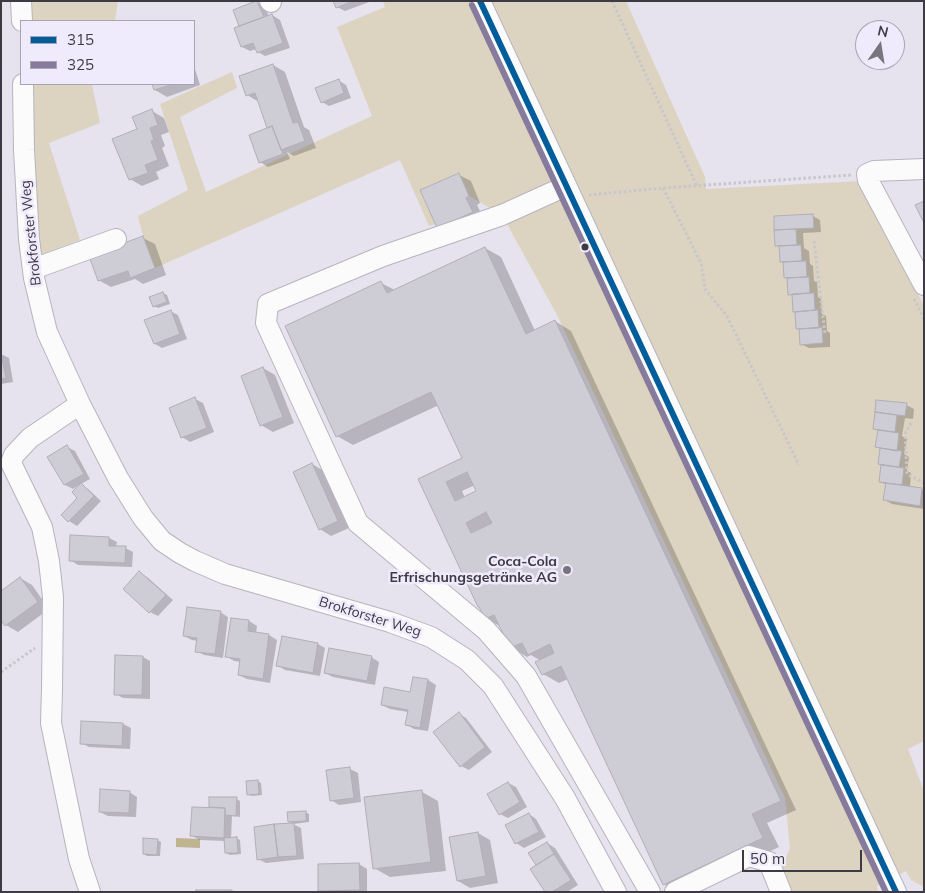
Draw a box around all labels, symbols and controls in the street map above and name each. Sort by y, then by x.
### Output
legend [20,20,195,85]
north arrow [855,20,905,70]
text: N [876,21,890,41]
text: 315 [67,30,94,49]
text: 325 [67,55,94,74]
street label: Brokforster Weg [17,179,45,287]
unlabelled marker [580,242,590,252]
place label: Coca-Cola Erfrischungsgetränke AG [389,554,557,586]
marker: Coca-Cola Erfrischungsgetränke AG [561,564,573,576]
street label: Brokforster Weg [317,593,423,641]
scale bar [745,840,865,872]
text: 50 m [750,849,785,868]

